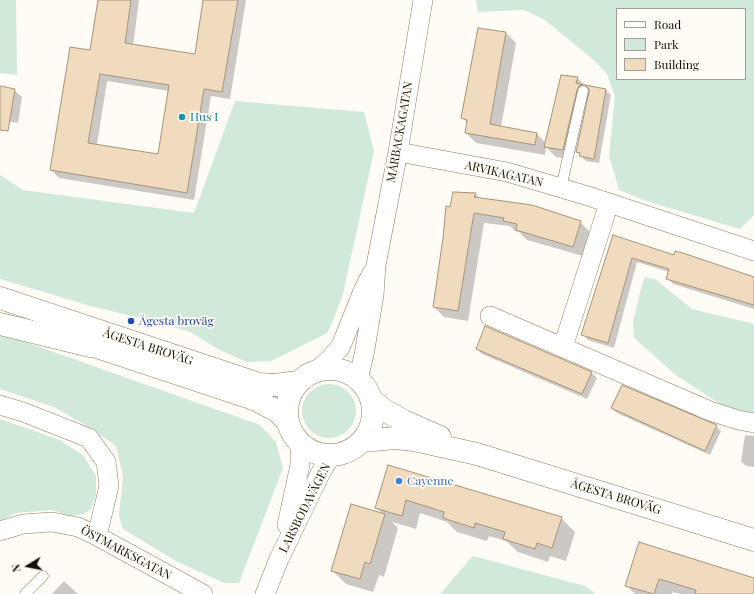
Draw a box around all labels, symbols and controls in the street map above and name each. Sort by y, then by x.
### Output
legend [616,8,746,80]
text: Road [654,16,681,32]
text: Park [654,36,679,52]
text: Building [654,56,699,72]
street label: MÅRBACKAGATAN [384,81,416,183]
place label: Hus I [190,110,218,124]
marker: Hus I [177,112,187,122]
street label: ARVIKAGATAN [463,158,545,190]
place label: Ågesta broväg [139,314,214,328]
marker: Ågesta broväg [126,316,136,326]
street label: ÅGESTA BROVÄG [101,326,195,368]
street label: LARSBODAVÄGEN [276,461,334,555]
place label: Cayenne [407,474,454,488]
marker: Cayenne [394,476,404,486]
street label: ÅGESTA BROVÄG [569,476,663,518]
street label: ÖSTMARKSGATAN [78,523,174,583]
north arrow [8,546,48,586]
text: N [8,563,24,573]

